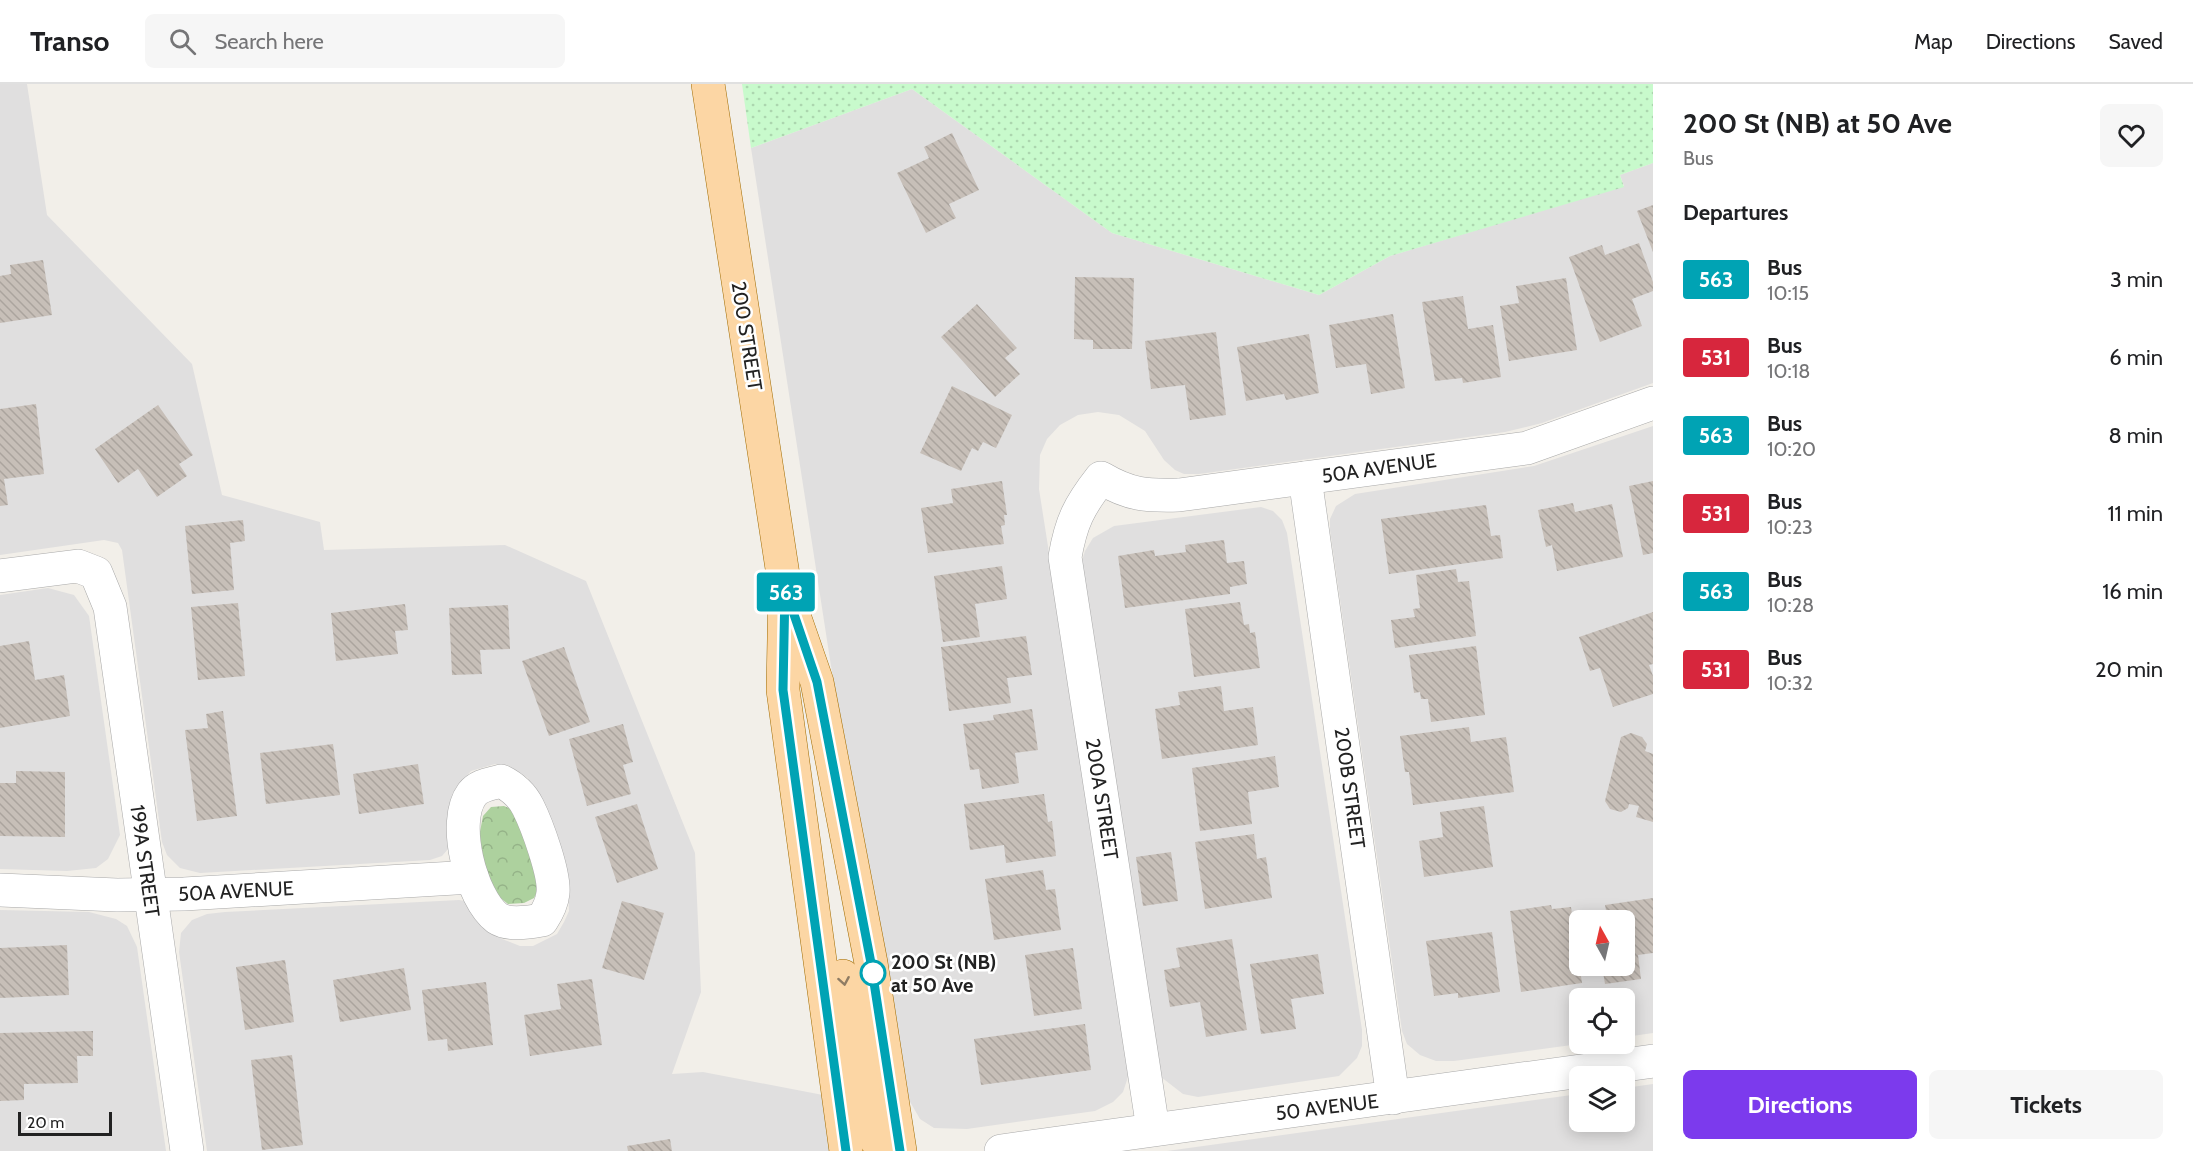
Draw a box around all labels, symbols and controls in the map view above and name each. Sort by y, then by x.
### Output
search box [145,14,565,68]
text: Transo [30,24,109,58]
icon: search [166,25,199,58]
text: Search here [214,28,324,55]
text: Map [1914,29,1953,54]
text: Directions [1986,29,2075,54]
text: Saved [2108,29,2163,54]
button: heart [2100,104,2163,167]
text: 200 St (NB) at 50 Ave [1683,106,1952,140]
text: Bus [1683,146,1714,170]
text: Departures [1683,199,1788,226]
text: Bus [1767,254,1802,281]
text: 3 min [2110,266,2163,293]
text: 563 [1699,267,1733,292]
street label: 200 STREET [727,280,768,393]
text: 10:15 [1767,281,1809,305]
text: Bus [1767,332,1802,359]
text: 6 min [2109,344,2163,371]
text: 531 [1701,345,1731,370]
text: 10:18 [1767,359,1810,383]
text: Bus [1767,410,1802,437]
text: 8 min [2108,422,2163,449]
text: 563 [1699,423,1733,448]
text: 10:20 [1767,437,1816,461]
street label: 50A AVENUE [1320,448,1438,488]
text: Bus [1767,488,1802,515]
text: 11 min [2107,500,2163,527]
text: 531 [1701,501,1731,526]
text: 10:23 [1767,515,1813,539]
text: Bus [1767,566,1802,593]
line badge: 563 [752,572,820,612]
text: 16 min [2102,578,2163,605]
text: 563 [1699,579,1733,604]
text: 563 [769,580,803,605]
text: 10:28 [1767,593,1814,617]
text: Bus [1767,644,1802,671]
text: 20 min [2095,656,2163,683]
text: 531 [1701,657,1731,682]
text: 10:32 [1767,671,1813,695]
street label: 200B STREET [1330,726,1370,850]
street label: 200A STREET [1081,737,1123,862]
street label: 199A STREET [125,803,165,919]
street label: 50A AVENUE [178,876,294,906]
north arrow [1569,910,1635,976]
map controls [1569,910,1635,1132]
place label: 200 St (NB) at 50 Ave [891,950,996,997]
marker: 200 St (NB) at 50 Ave [860,960,886,986]
one-way arrow [837,976,850,986]
button: locate [1569,988,1635,1054]
button: layers [1569,1066,1635,1132]
button: Directions [1683,1070,1917,1139]
button: Tickets [1929,1070,2163,1139]
street label: 50 AVENUE [1274,1089,1380,1125]
scale bar [18,1109,112,1136]
text: 20 m [27,1113,64,1132]

